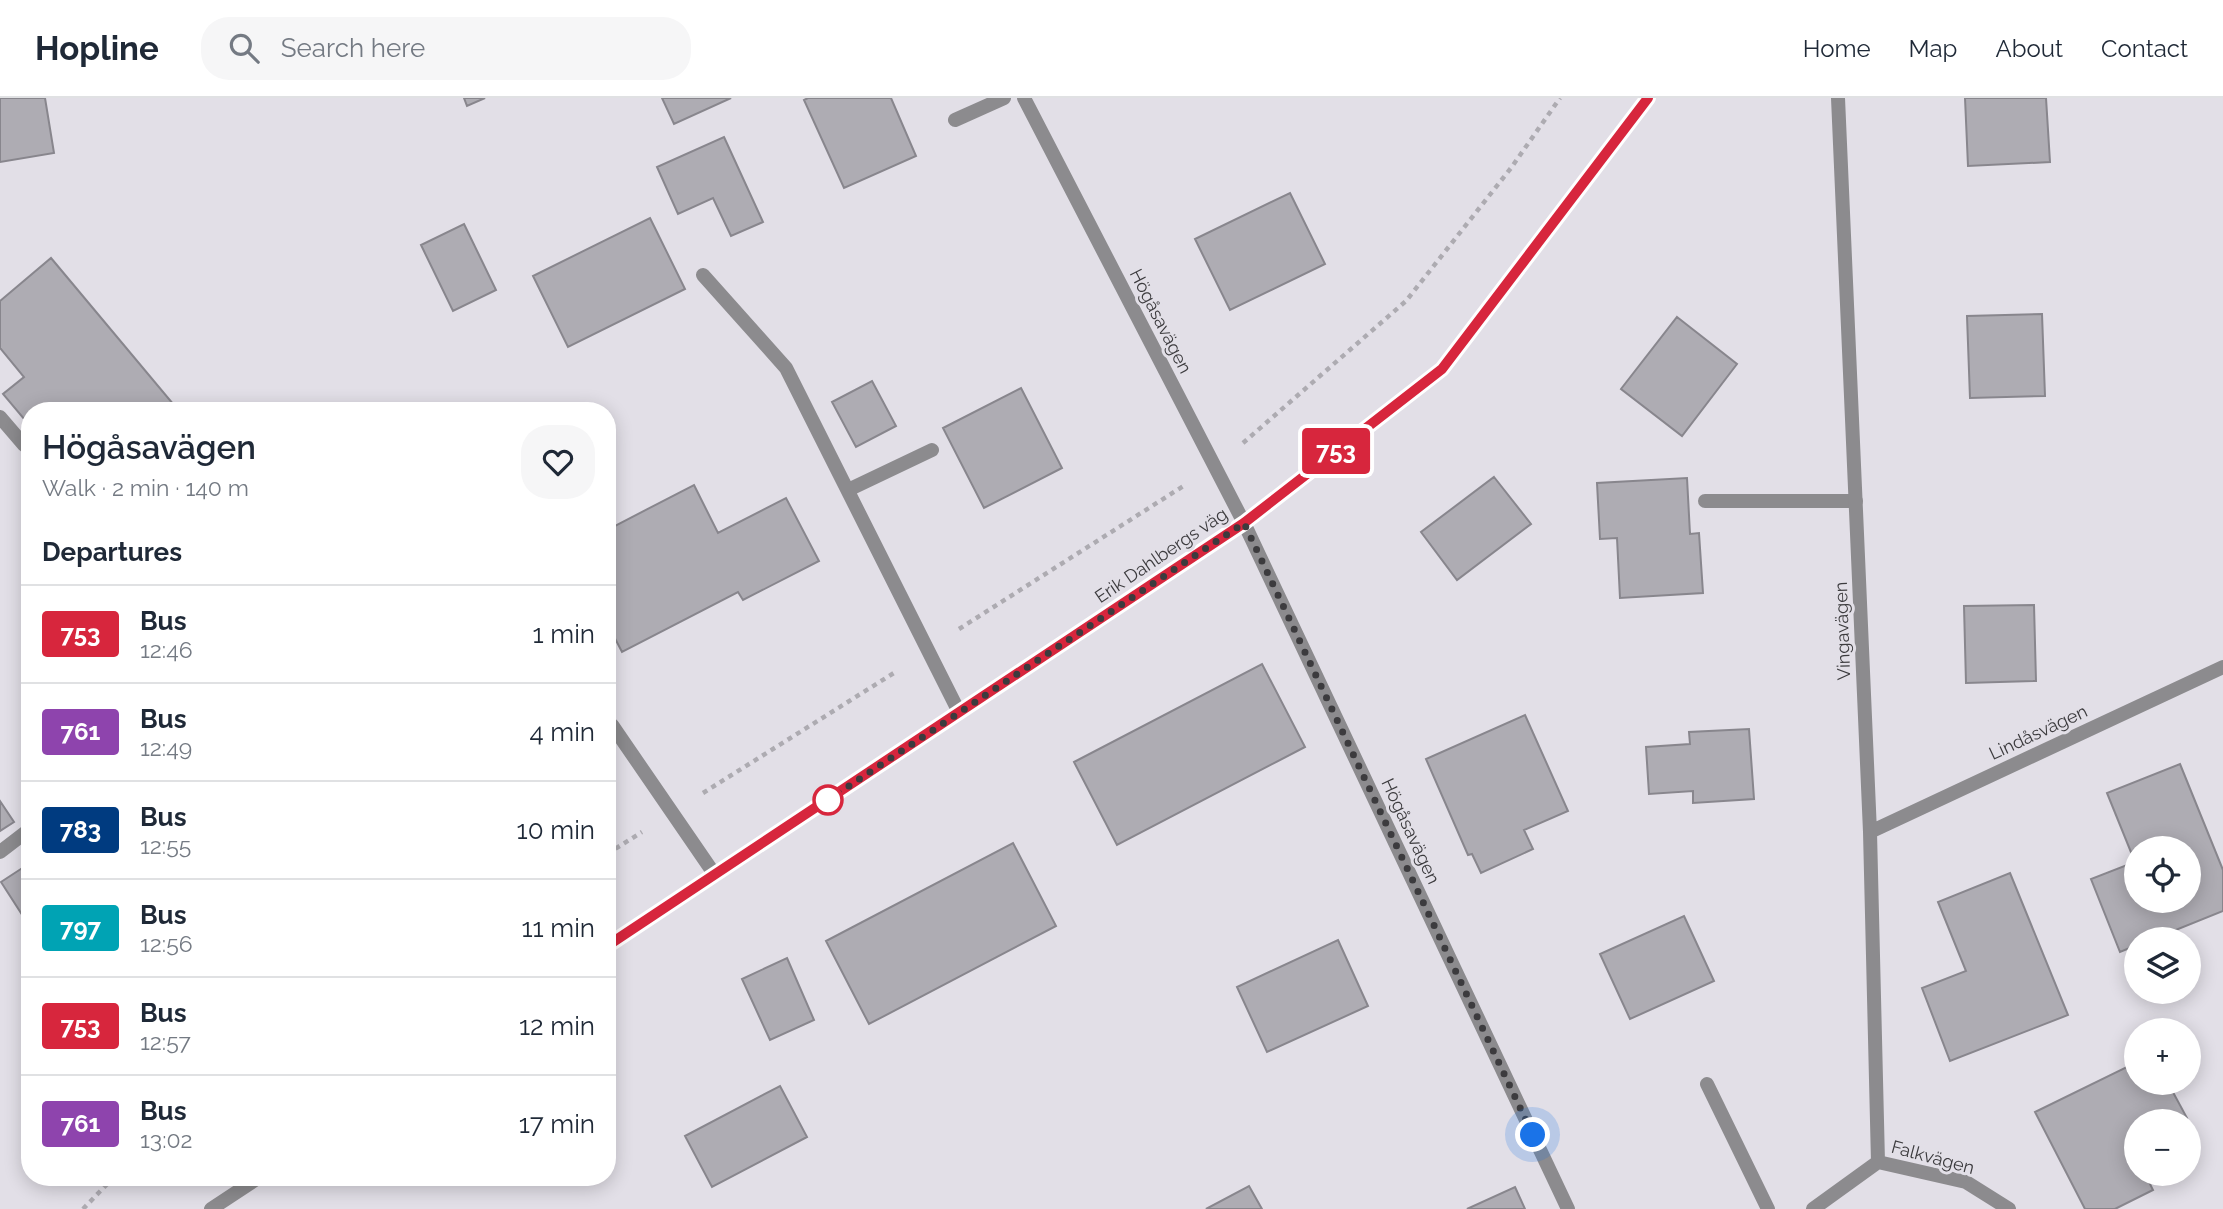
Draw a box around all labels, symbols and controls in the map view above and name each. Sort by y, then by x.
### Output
search box [201,17,691,80]
text: Hopline [35,29,159,68]
icon: search [225,29,263,67]
text: Search here [281,33,425,63]
text: Home [1803,34,1871,63]
text: Map [1909,34,1957,63]
text: About [1995,34,2063,63]
text: Contact [2101,34,2188,63]
street label: Högåsavägen [1126,265,1196,377]
button: heart [521,425,595,499]
text: Högåsavägen [42,428,256,467]
line badge: 753 [1296,428,1376,474]
text: 753 [1316,436,1356,465]
text: Walk · 2 min · 140 m [42,474,249,501]
street label: Erik Dahlbergs väg [1091,503,1231,607]
text: Departures [42,537,182,567]
street label: Vingavägen [1830,581,1854,681]
text: Bus [140,606,187,636]
text: 753 [61,619,100,648]
text: 1 min [533,619,595,649]
text: 12:46 [140,636,193,663]
street label: Lindåsvägen [1986,700,2090,764]
text: Bus [140,704,187,734]
text: 761 [61,717,100,746]
text: 4 min [529,717,595,747]
text: 12:49 [140,734,192,761]
street label: Högåsavägen [1377,775,1445,887]
unlabelled marker [813,785,843,815]
text: Bus [140,802,187,832]
text: 783 [60,815,101,844]
text: 10 min [517,815,595,845]
text: 12:55 [140,832,191,859]
map controls [2124,836,2201,1186]
button: locate [2124,836,2201,913]
text: Bus [140,900,187,930]
text: 797 [60,913,101,942]
text: 11 min [521,913,595,943]
button: layers [2124,927,2201,1004]
text: 12:56 [140,930,193,957]
text: Bus [140,998,187,1028]
text: 753 [61,1011,100,1040]
text: 12 min [519,1011,595,1041]
button: + [2124,1018,2201,1095]
text: 12:57 [140,1028,191,1055]
text: Bus [140,1096,187,1126]
text: 761 [61,1109,100,1138]
text: 17 min [519,1109,595,1139]
button: − [2124,1109,2201,1186]
your location [1515,1117,1550,1152]
text: 13:02 [140,1126,193,1153]
street label: Falkvägen [1889,1136,1977,1178]

